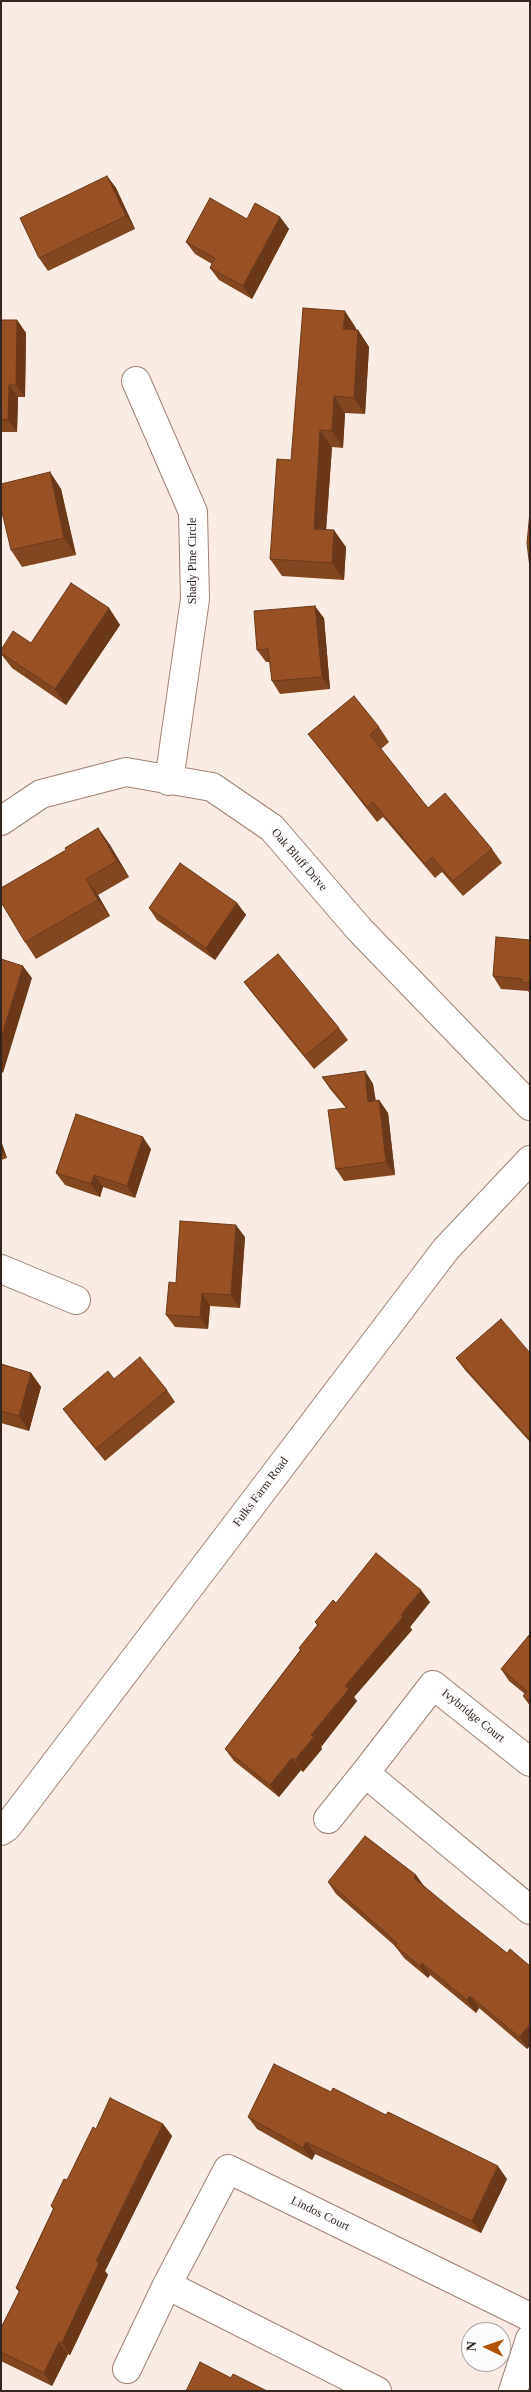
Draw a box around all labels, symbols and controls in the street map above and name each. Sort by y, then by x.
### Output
street label: Shady Pine Circle [186,518,200,604]
street label: Oak Bluff Drive [268,826,330,894]
street label: Fulks Farm Road [230,1454,292,1530]
street label: Ivybridge Court [439,1686,507,1746]
street label: Lindos Court [288,2194,352,2234]
north arrow [461,2322,511,2372]
text: N [464,2341,479,2352]

